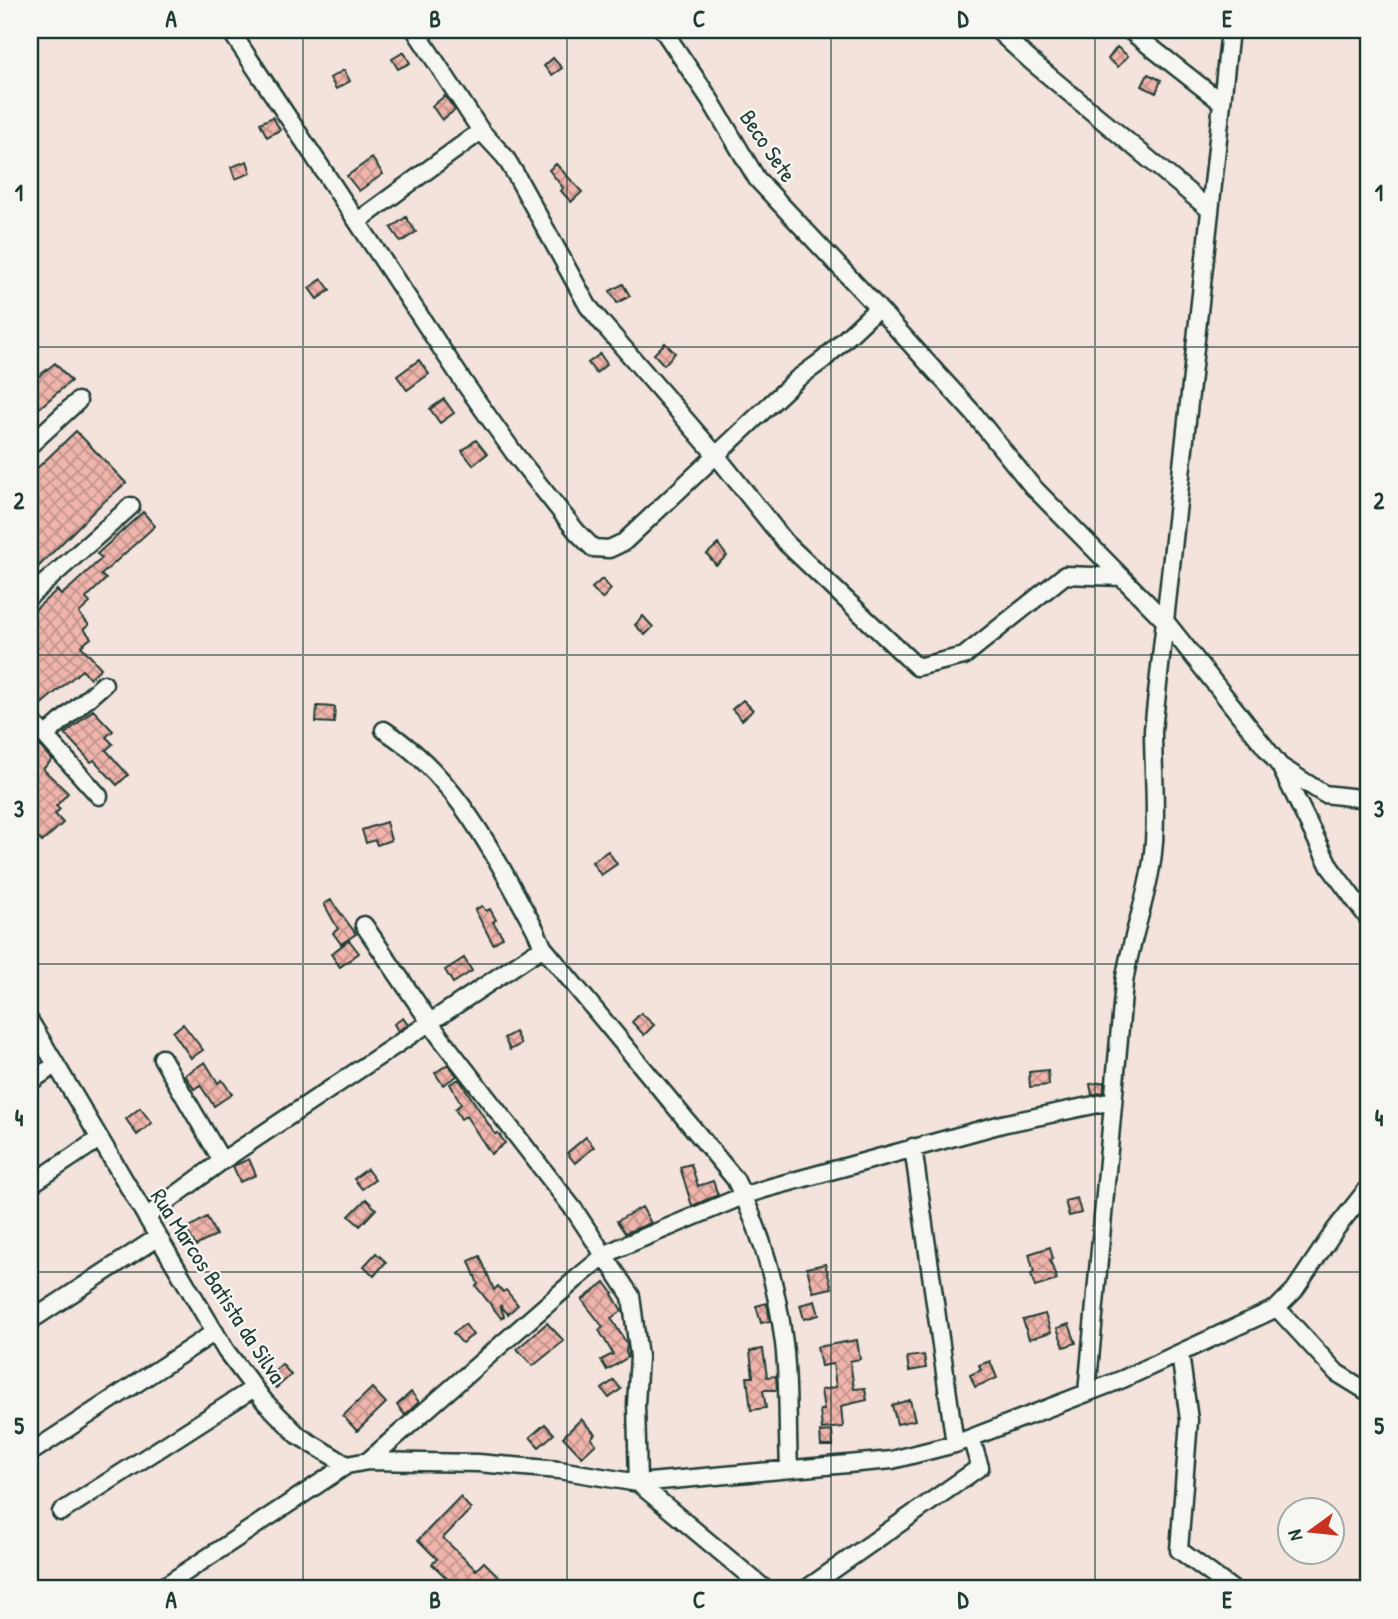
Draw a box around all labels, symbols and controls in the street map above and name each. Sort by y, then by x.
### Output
text: A [165,3,177,34]
text: B [429,3,441,34]
text: C [693,3,705,34]
text: D [958,3,970,34]
text: E [1222,3,1233,34]
street label: Beco Sete [733,103,804,188]
text: 1 [15,177,23,208]
text: 1 [1375,177,1383,208]
text: 2 [14,485,25,516]
text: 2 [1374,485,1385,516]
text: 3 [14,793,24,824]
text: 3 [1374,793,1384,824]
text: 4 [15,1102,24,1133]
text: 4 [1375,1102,1384,1133]
street label: Rua Marcos Batista da Silva [144,1183,293,1389]
text: 5 [14,1410,24,1441]
text: 5 [1374,1410,1384,1441]
north arrow [1276,1496,1346,1566]
text: N [1281,1527,1308,1544]
text: A [165,1584,177,1615]
text: B [429,1584,441,1615]
text: C [693,1584,705,1615]
text: D [958,1584,970,1615]
text: E [1222,1584,1233,1615]

